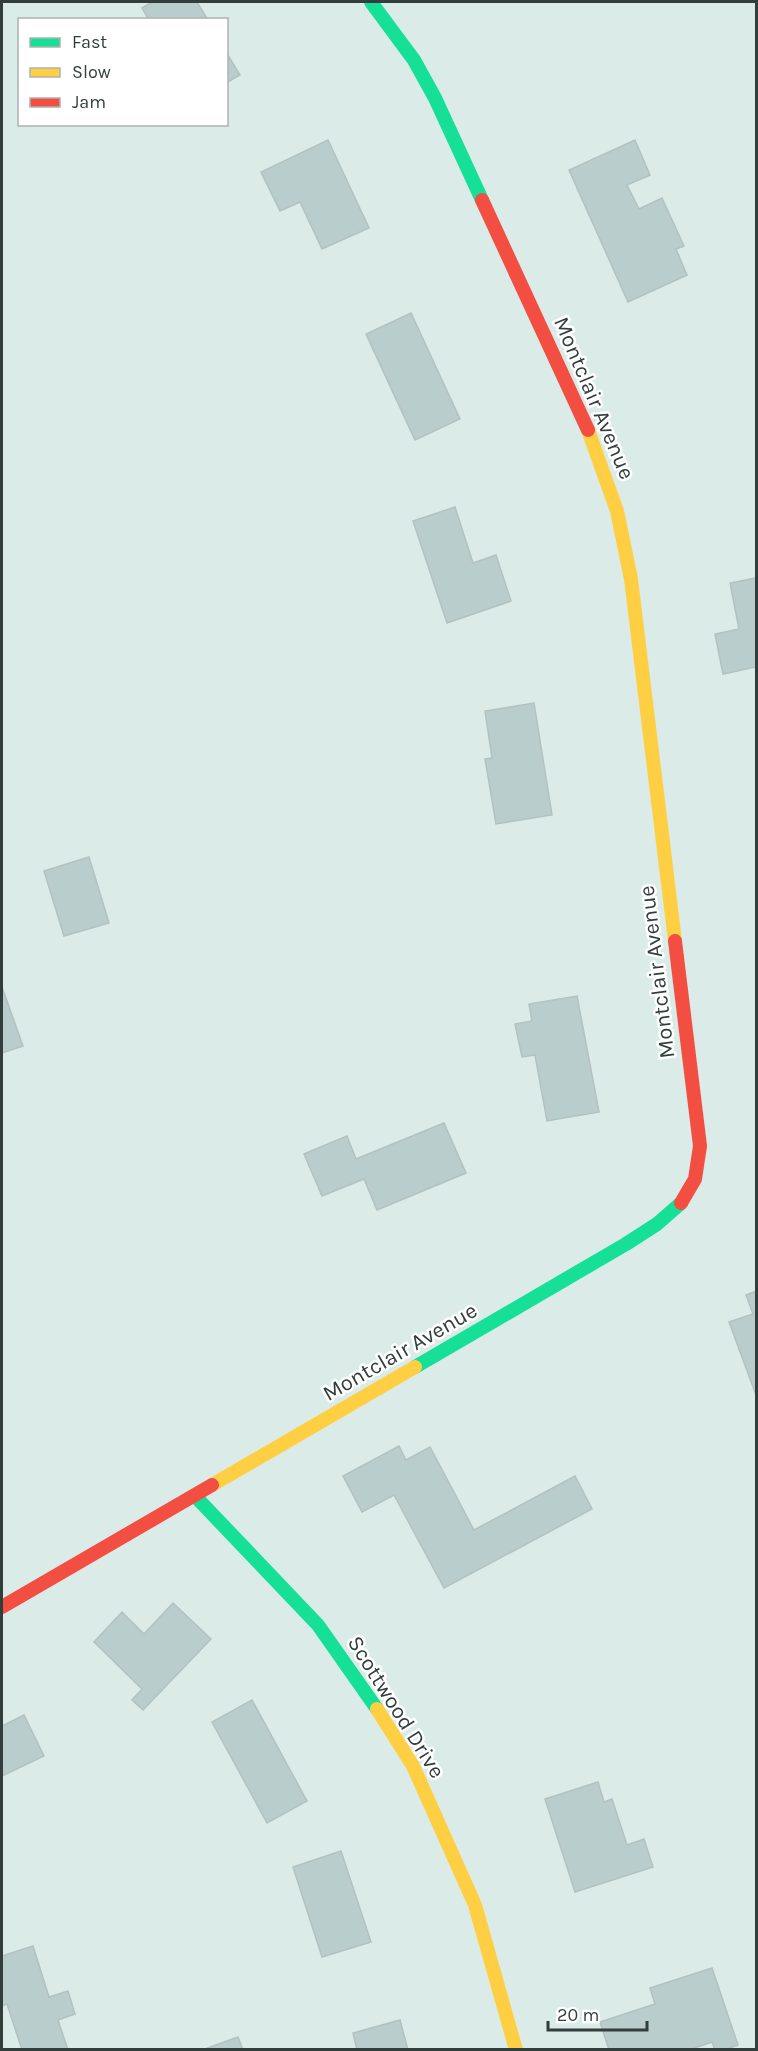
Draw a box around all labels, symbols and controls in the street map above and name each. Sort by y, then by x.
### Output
legend [18,18,228,126]
text: Fast [72,31,107,53]
text: Slow [72,61,111,83]
text: Jam [72,91,106,113]
street label: Montclair Avenue [548,313,640,483]
street label: Montclair Avenue [633,884,681,1060]
street label: Montclair Avenue [318,1297,482,1407]
street label: Scottwood Drive [342,1631,450,1783]
scale bar [548,1994,647,2032]
text: 20 m [557,2004,599,2026]

